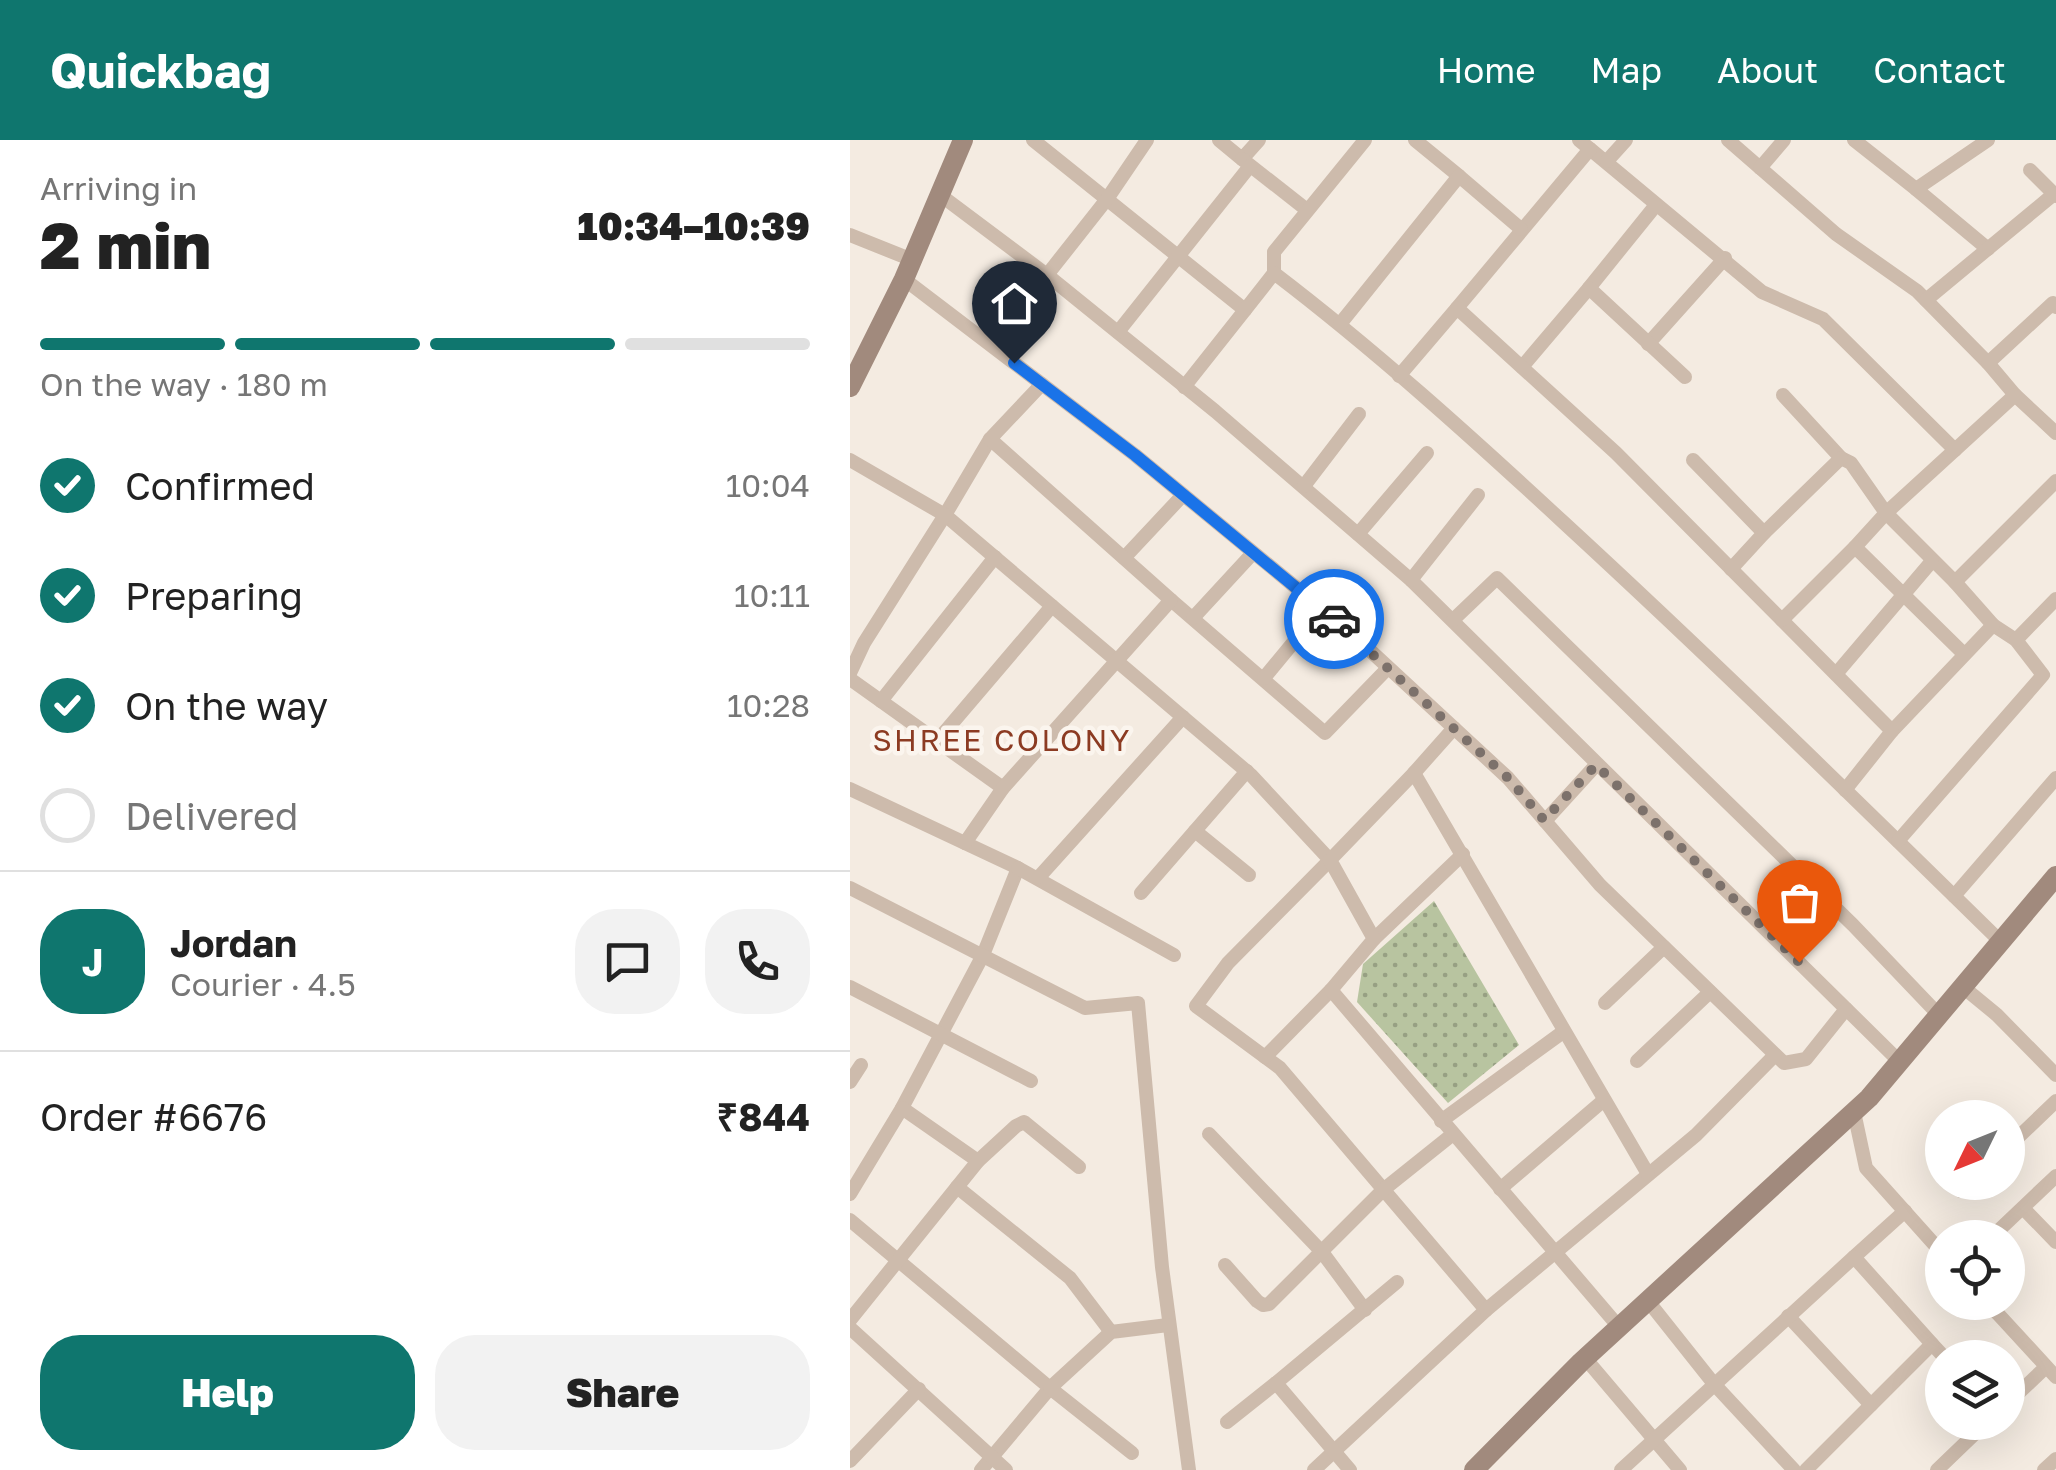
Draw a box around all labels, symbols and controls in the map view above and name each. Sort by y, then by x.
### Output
text: Quickbag [50,41,271,99]
text: Home [1437,49,1536,91]
text: Map [1591,49,1662,91]
text: About [1717,49,1818,91]
text: Contact [1873,49,2006,91]
text: Arriving in [40,169,197,207]
text: 10:34–10:39 [578,203,810,248]
text: 2 min [40,205,211,283]
pin [972,261,1057,364]
icon: home [987,276,1042,331]
text: On the way · 180 m [40,365,328,403]
icon: check [40,458,95,513]
text: Confirmed [125,463,315,508]
text: 10:04 [726,466,810,504]
icon: check [40,568,95,623]
courier [1284,569,1384,669]
text: Preparing [125,573,303,618]
text: 10:11 [734,576,810,614]
icon: car [1307,592,1362,647]
icon: check [40,678,95,733]
text: On the way [125,683,328,728]
text: 10:28 [727,686,810,724]
district label: SHREE COLONY [872,722,1132,758]
text: Delivered [125,793,298,838]
pin [1757,860,1842,963]
icon: bag [1772,875,1827,930]
button: chat [575,909,680,1014]
button: phone [705,909,810,1014]
text: Jordan [170,920,297,965]
text: J [82,939,103,984]
text: Courier · 4.5 [170,965,356,1003]
text: Order #6676 [40,1094,267,1139]
text: ₹844 [716,1094,810,1139]
north arrow [1925,1100,2025,1200]
map controls [1925,1100,2025,1440]
button: locate [1925,1220,2025,1320]
button: Help [40,1335,415,1450]
button: Share [435,1335,810,1450]
button: layers [1925,1340,2025,1440]

